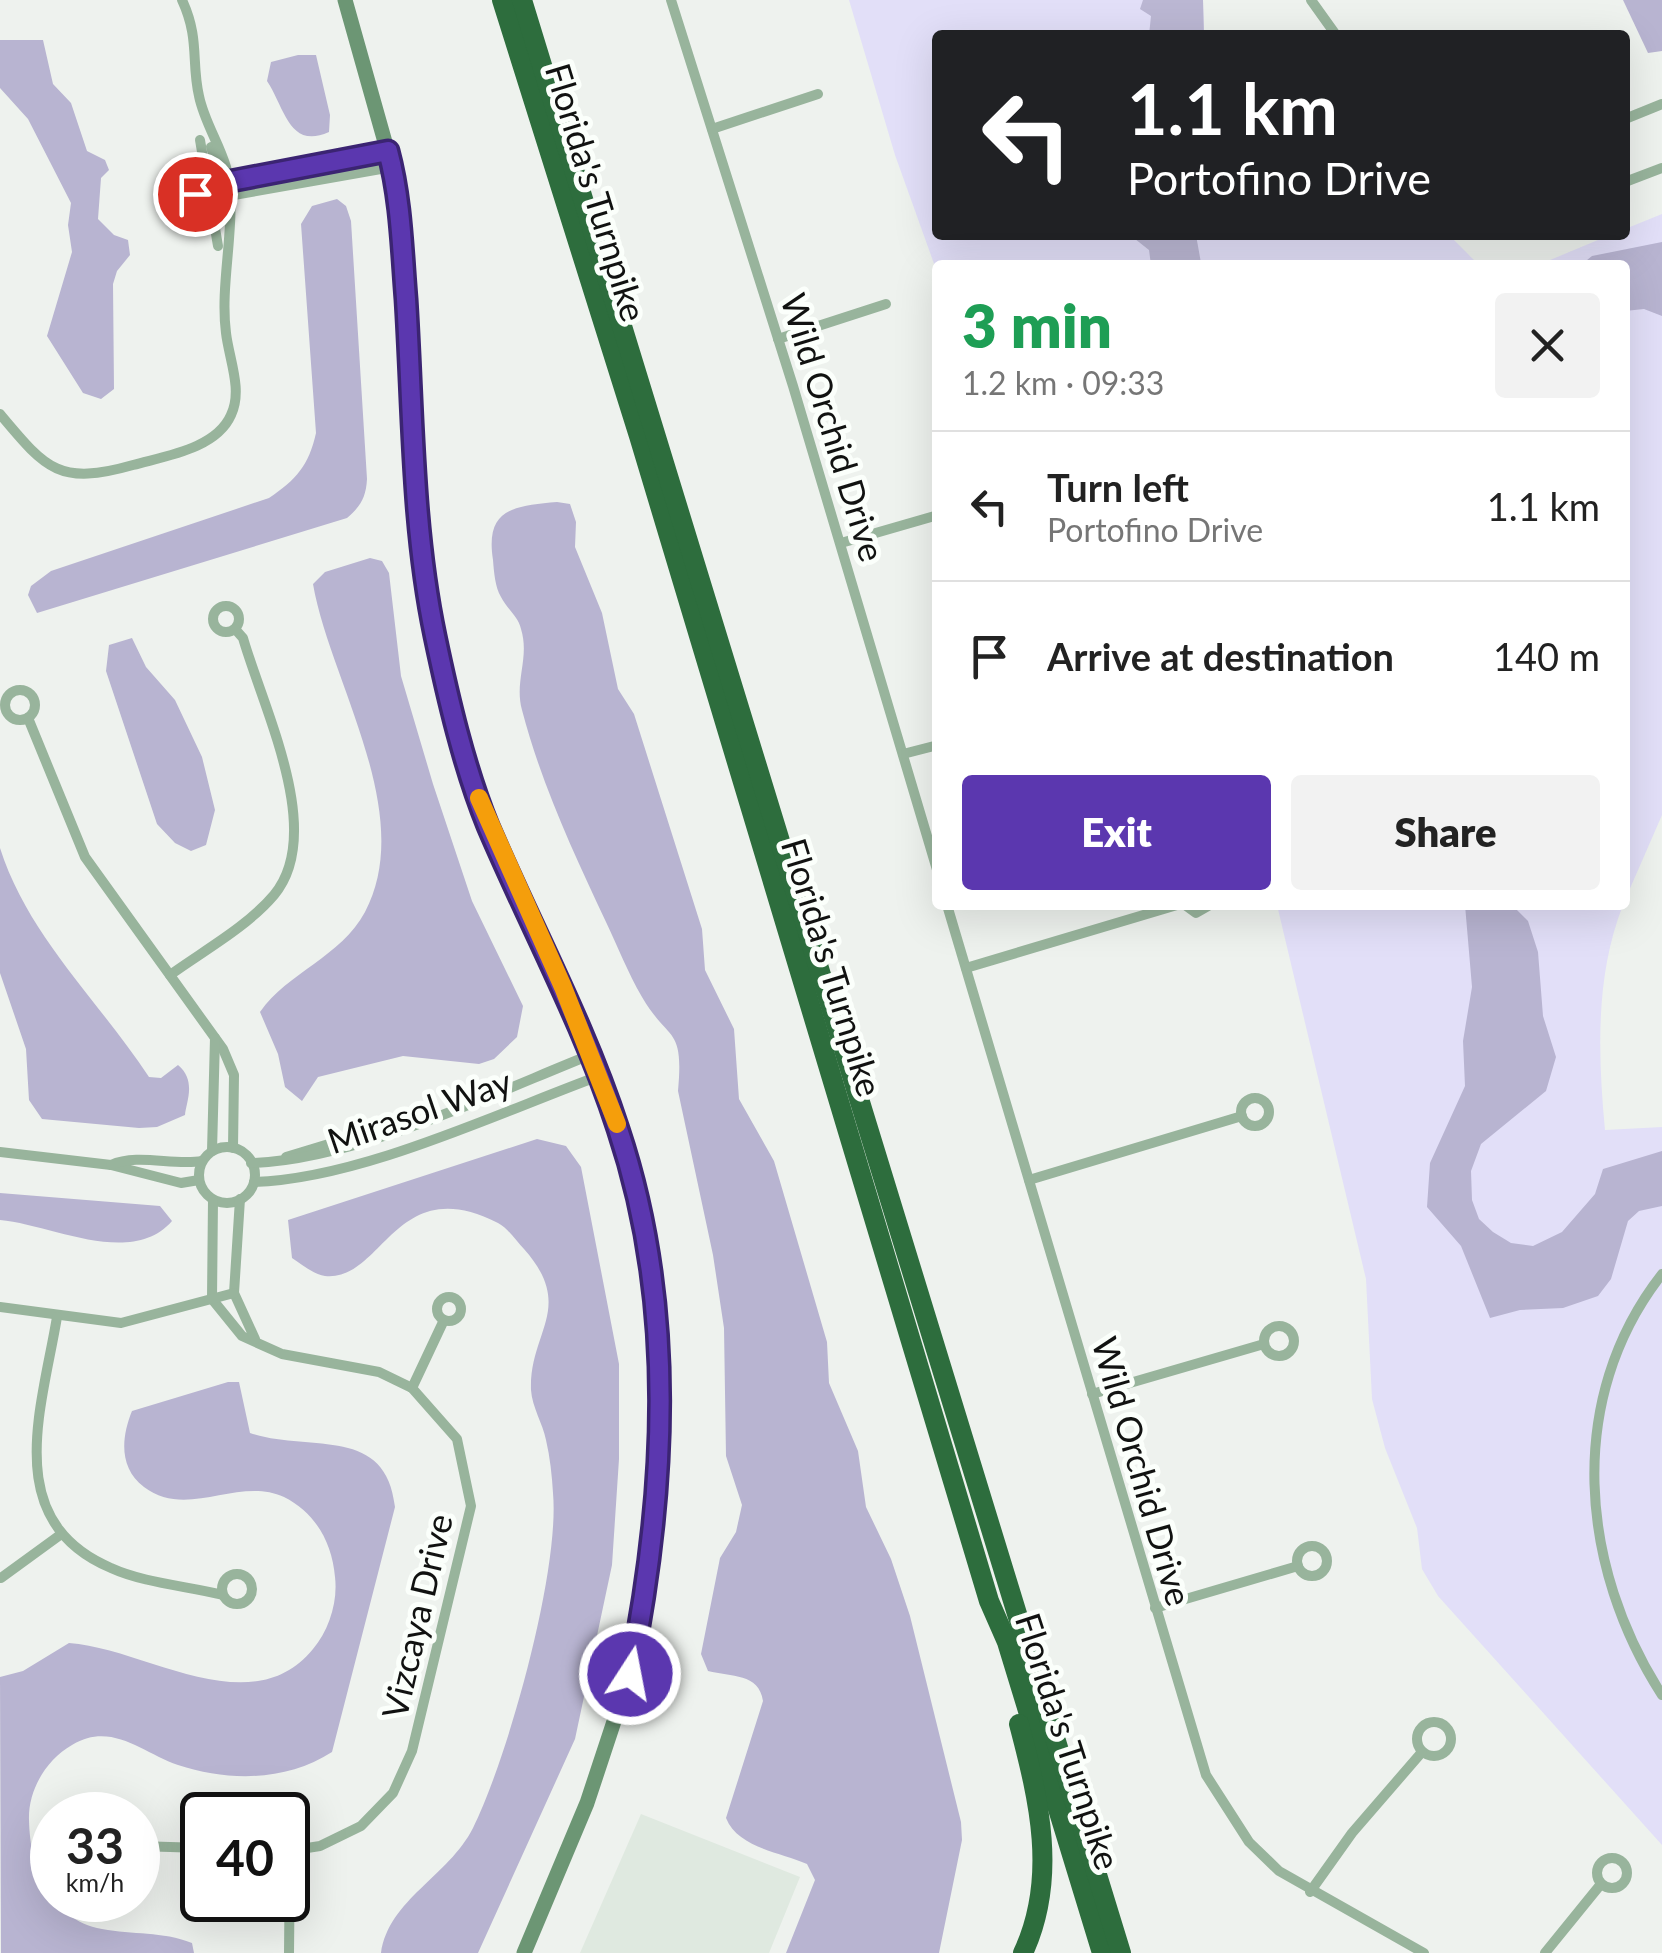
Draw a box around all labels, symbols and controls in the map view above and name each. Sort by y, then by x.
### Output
street label: Florida's Turnpike [538,58,656,326]
text: 1.1 km [1127,66,1338,150]
icon: left [962,70,1092,200]
text: Portofino Drive [1127,151,1431,205]
pin [153,152,238,237]
icon: arrive [168,167,223,222]
street label: Wild Orchid Drive [773,288,895,566]
text: 3 min [962,289,1112,361]
button: close [1495,293,1600,398]
text: 1.2 km · 09:33 [962,363,1164,402]
text: Turn left [1047,464,1189,510]
icon: left [962,479,1017,534]
text: 1.1 km [1487,483,1600,529]
text: Portofino Drive [1047,510,1263,549]
icon: arrive [962,629,1017,684]
text: Arrive at destination [1047,633,1394,679]
text: 140 m [1493,633,1600,679]
button: Exit [962,775,1271,890]
button: Share [1291,775,1600,890]
street label: Florida's Turnpike [774,833,892,1101]
street label: Mirasol Way [322,1059,516,1161]
street label: Wild Orchid Drive [1085,1332,1201,1610]
street label: Vizcaya Drive [372,1510,460,1722]
street label: Florida's Turnpike [1008,1607,1130,1875]
position arrow [578,1622,682,1726]
speed limit sign: 40 [180,1792,310,1922]
text: 33 [66,1815,124,1875]
text: km/h [66,1867,124,1897]

